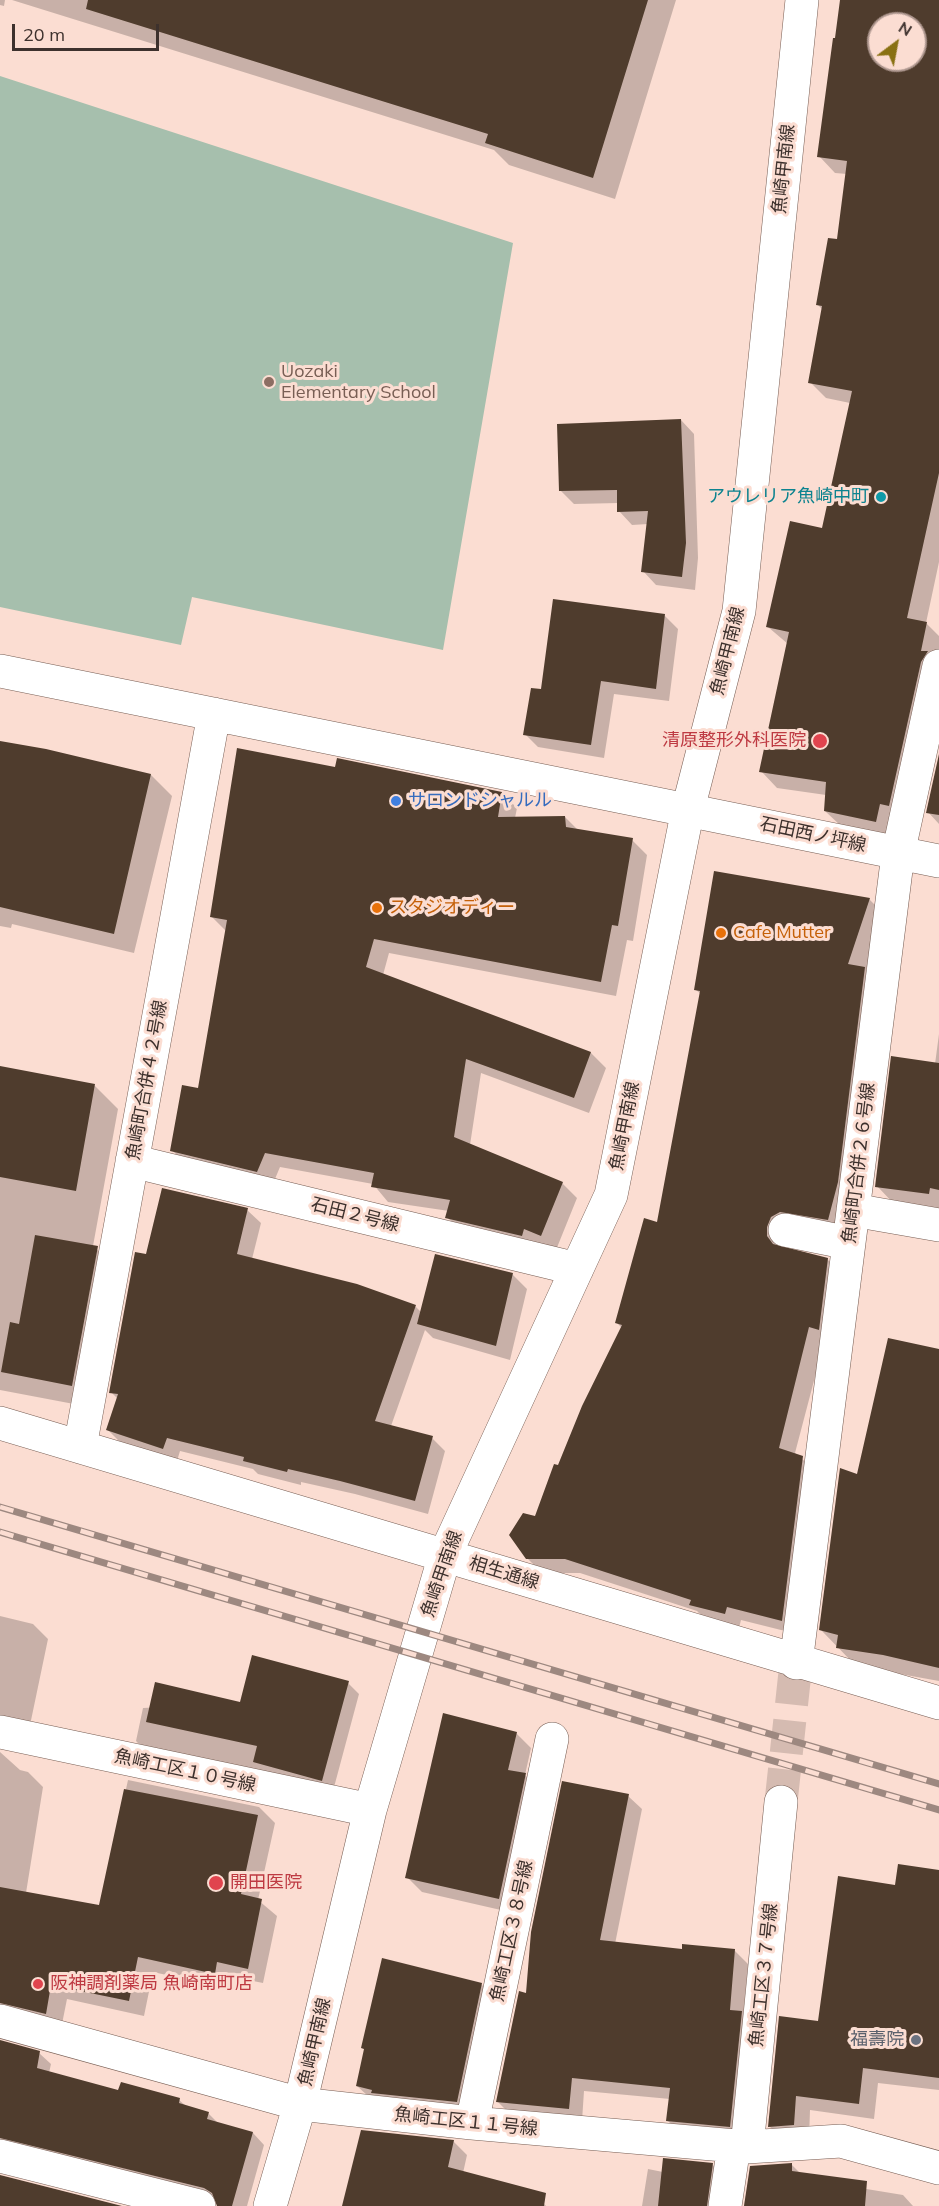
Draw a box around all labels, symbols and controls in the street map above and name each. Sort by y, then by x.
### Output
scale bar [15,12,162,50]
north arrow [867,12,927,72]
text: N [895,17,916,40]
text: 20 m [23,23,65,46]
street label: 魚崎甲南線 [769,123,799,215]
place label: Uozaki Elementary School [281,361,436,404]
marker: Uozaki Elementary School [262,375,276,389]
place label: アウレリア魚崎中町 [707,486,869,508]
marker: アウレリア魚崎中町 [874,490,888,504]
street label: 魚崎甲南線 [707,605,749,697]
place label: 清原整形外科医院 [662,730,806,752]
marker: 清原整形外科医院 [811,732,829,750]
place label: サロンドシャルル [408,790,552,812]
marker: サロンドシャルル [389,794,403,808]
street label: 石田西ノ坪線 [758,813,868,857]
place label: スタジオディー [389,897,515,919]
marker: スタジオディー [370,901,384,915]
place label: Cafe Mutter [733,922,831,944]
marker: Cafe Mutter [714,926,728,940]
street label: 魚崎町合併４２号線 [122,998,172,1162]
street label: 魚崎甲南線 [606,1080,644,1172]
street label: 魚崎町合併２６号線 [838,1081,880,1245]
street label: 石田２号線 [309,1194,401,1236]
street label: 魚崎甲南線 [417,1528,467,1620]
street label: 相生通線 [466,1552,542,1594]
street label: 魚崎工区１０号線 [112,1745,258,1797]
street label: 魚崎工区３８号線 [486,1858,538,2004]
place label: 開田医院 [230,1872,302,1894]
marker: 開田医院 [207,1874,225,1892]
street label: 魚崎工区３７号線 [746,1902,782,2048]
place label: 阪神調剤薬局 魚崎南町店 [50,1973,253,1995]
marker: 阪神調剤薬局 魚崎南町店 [31,1977,45,1991]
street label: 魚崎甲南線 [294,1996,336,2088]
place label: 福壽院 [850,2029,904,2051]
marker: 福壽院 [909,2033,923,2047]
street label: 魚崎工区１１号線 [393,2104,539,2140]

